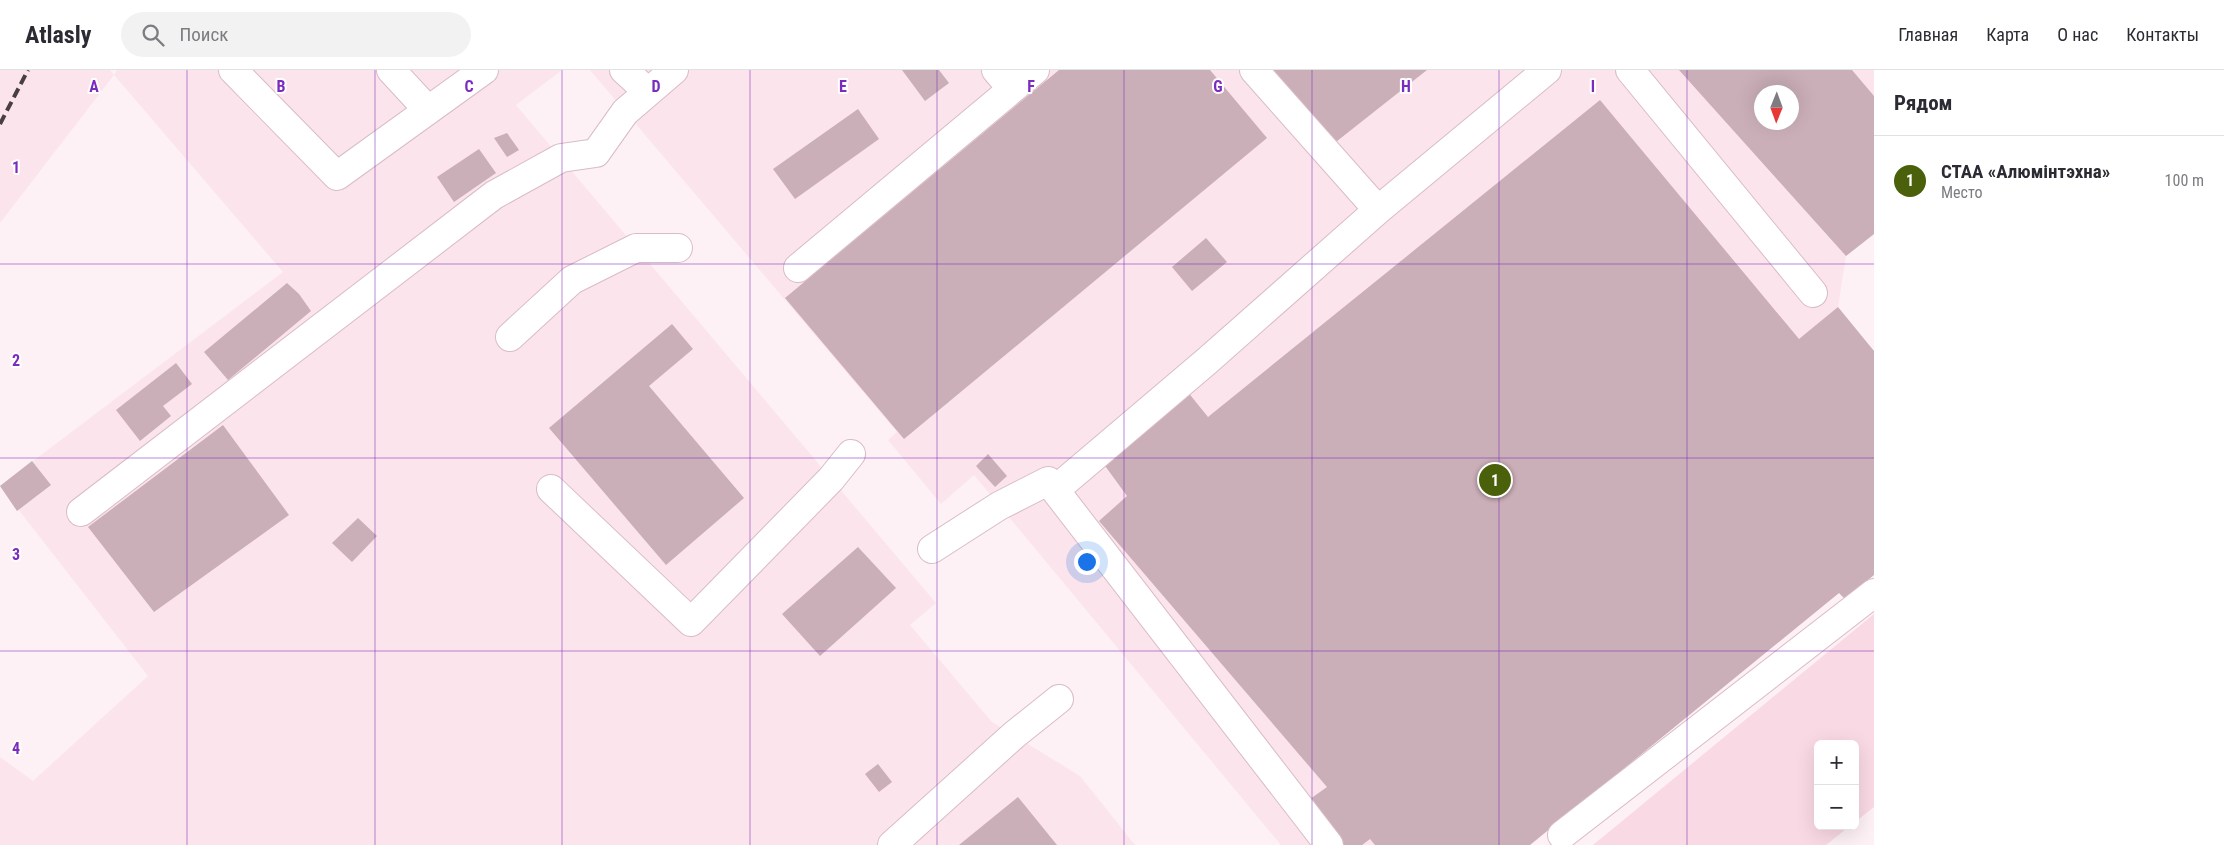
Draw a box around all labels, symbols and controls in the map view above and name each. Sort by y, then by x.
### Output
search box [121,12,471,57]
text: Atlasly [25,21,91,49]
icon: search [139,21,167,49]
text: Поиск [179,23,228,46]
text: Главная [1898,24,1958,45]
text: Карта [1986,24,2029,45]
text: О нас [2057,24,2098,45]
text: Контакты [2126,24,2199,45]
text: A [89,77,99,96]
text: B [277,77,286,96]
text: C [464,77,474,96]
text: D [651,77,661,96]
text: E [839,77,847,96]
text: F [1027,77,1035,96]
text: G [1213,77,1223,96]
text: H [1401,77,1411,96]
text: I [1591,77,1595,96]
north arrow [1754,85,1799,130]
text: Рядом [1894,91,1953,115]
text: 1 [12,158,20,177]
text: СТАА «Алюмінтэхна» [1941,160,2110,183]
text: 1 [1906,171,1914,190]
text: 100 m [2165,171,2204,190]
text: Место [1941,183,1982,202]
text: 2 [12,351,20,370]
pin: 1 [1479,461,1511,499]
text: 3 [12,545,20,564]
your location [1074,549,1100,575]
text: 4 [12,739,20,758]
map controls [1814,740,1859,830]
button: + [1814,740,1859,785]
button: − [1814,785,1859,830]

